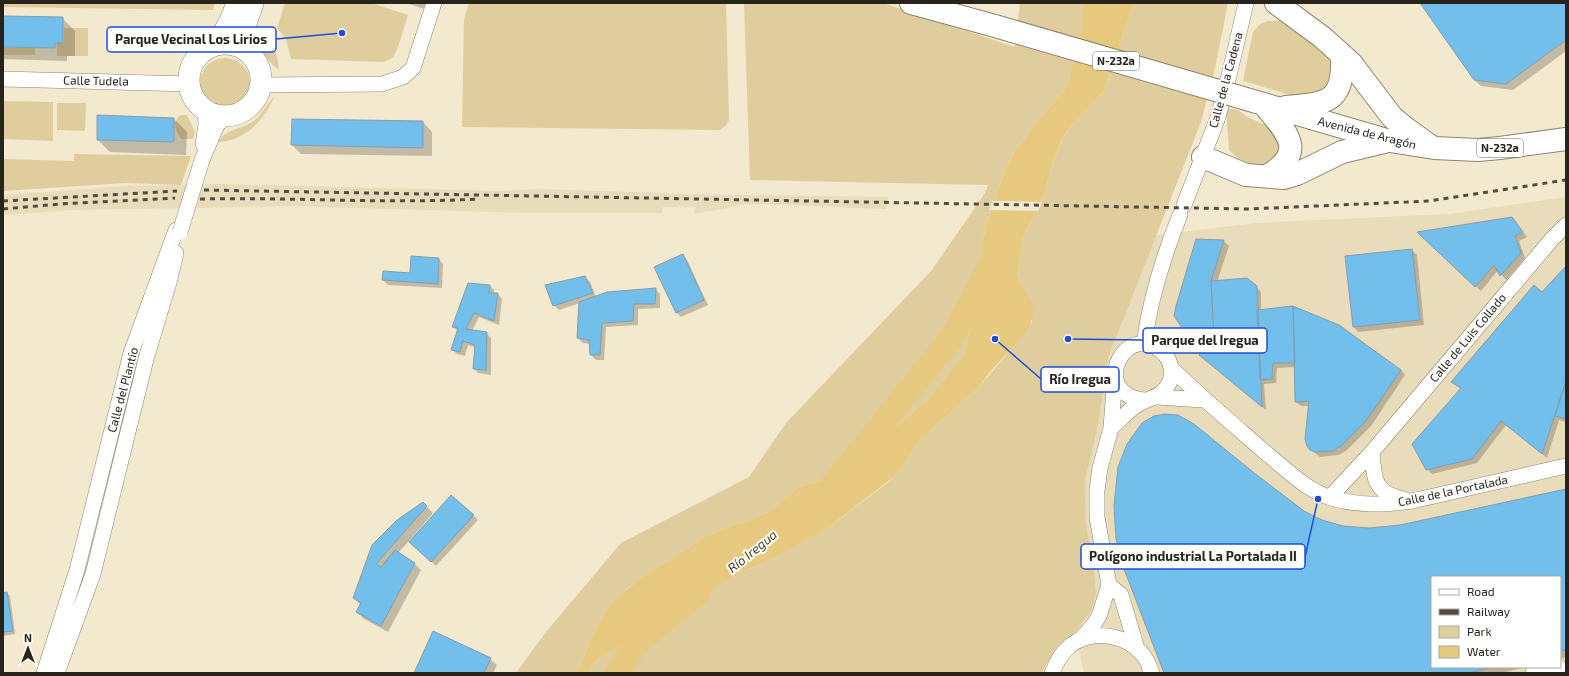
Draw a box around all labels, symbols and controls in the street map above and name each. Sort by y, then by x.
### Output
callout: Parque Vecinal Los Lirios [107,27,276,52]
street label: Calle de la Cadena [1205,30,1245,129]
text: Parque Vecinal Los Lirios [115,31,267,47]
road number: N-232a [1093,52,1139,70]
street label: Calle Tudela [63,72,129,88]
street label: Avenida de Aragón [1317,113,1418,151]
road number: N-232a [1477,139,1523,157]
street label: Calle de Luis Collado [1426,290,1509,385]
callout: Parque del Iregua [1143,328,1267,353]
text: Parque del Iregua [1151,332,1259,348]
street label: Calle del Plantío [104,345,140,434]
callout: Río Iregua [1041,367,1119,392]
text: Río Iregua [1049,371,1111,387]
street label: Calle de la Portalada [1397,472,1509,509]
water label: Río Iregua [724,526,780,576]
callout: Polígono industrial La Portalada II [1081,544,1305,569]
text: Polígono industrial La Portalada II [1089,548,1297,564]
legend [1431,576,1561,668]
text: Road [1467,584,1495,598]
text: Railway [1467,604,1511,618]
text: Park [1467,624,1492,638]
north arrow [8,628,48,668]
text: N [24,631,32,644]
text: Water [1467,644,1501,658]

